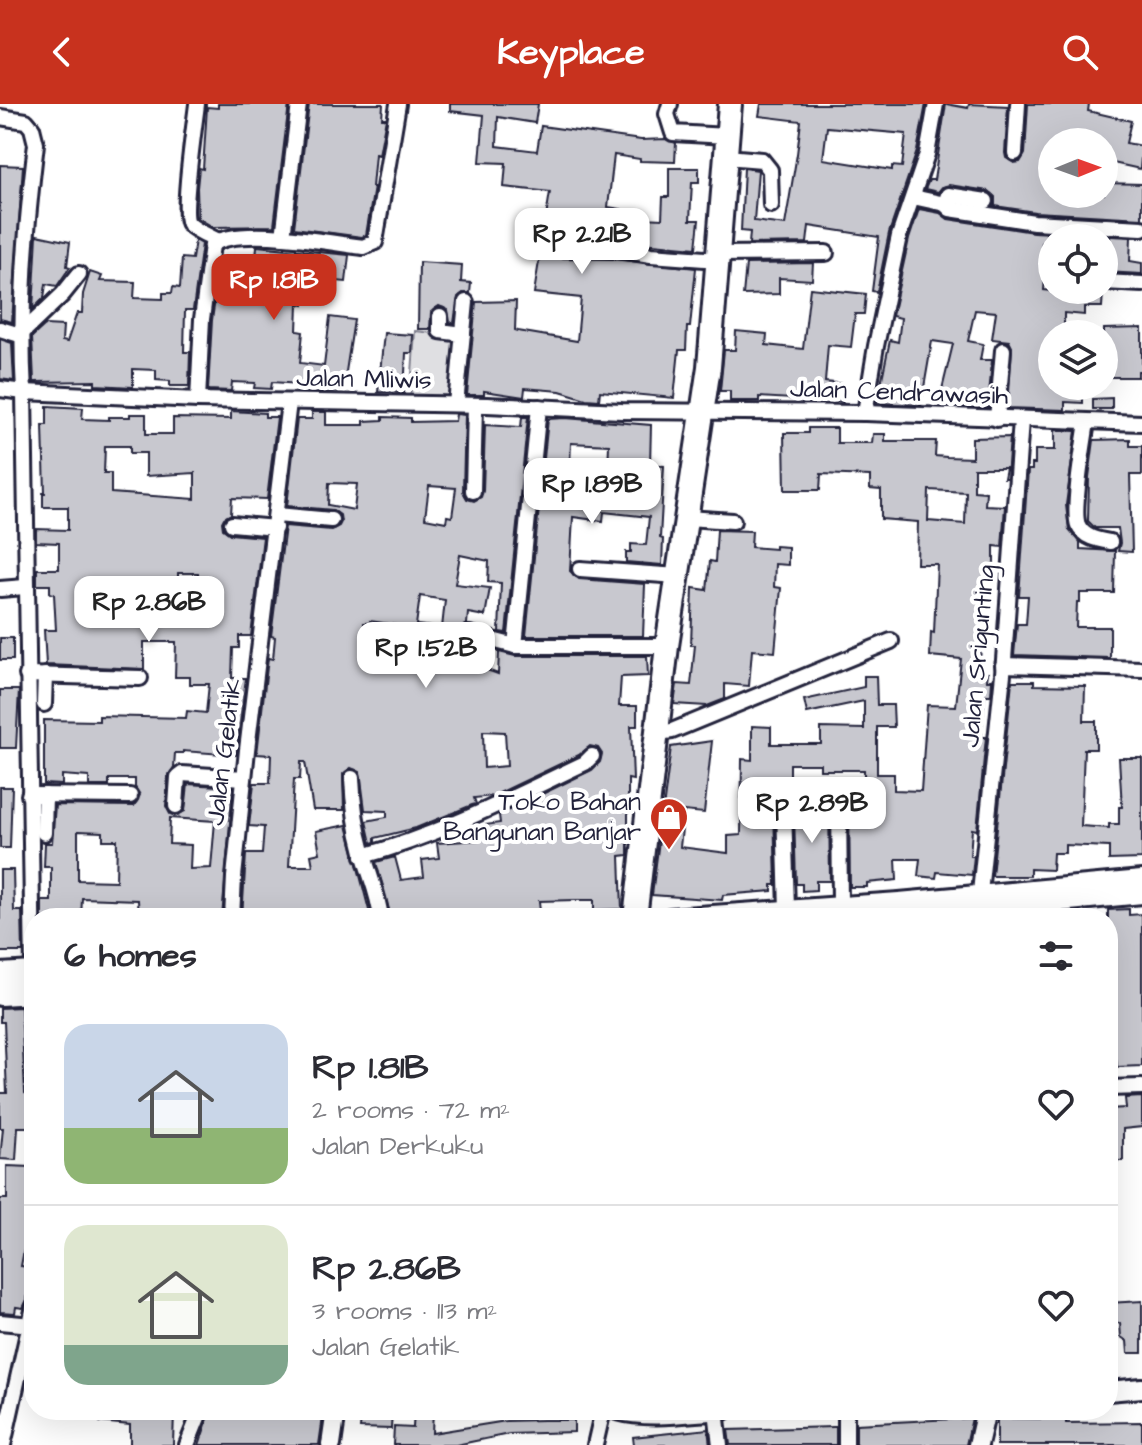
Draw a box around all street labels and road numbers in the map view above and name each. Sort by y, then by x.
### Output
street label: Jalan Mliwis [296,360,432,398]
street label: Jalan Cendrawasih [789,370,1009,414]
street label: Jalan Srigunting [952,563,1006,749]
street label: Jalan Gelatik [197,677,251,827]

